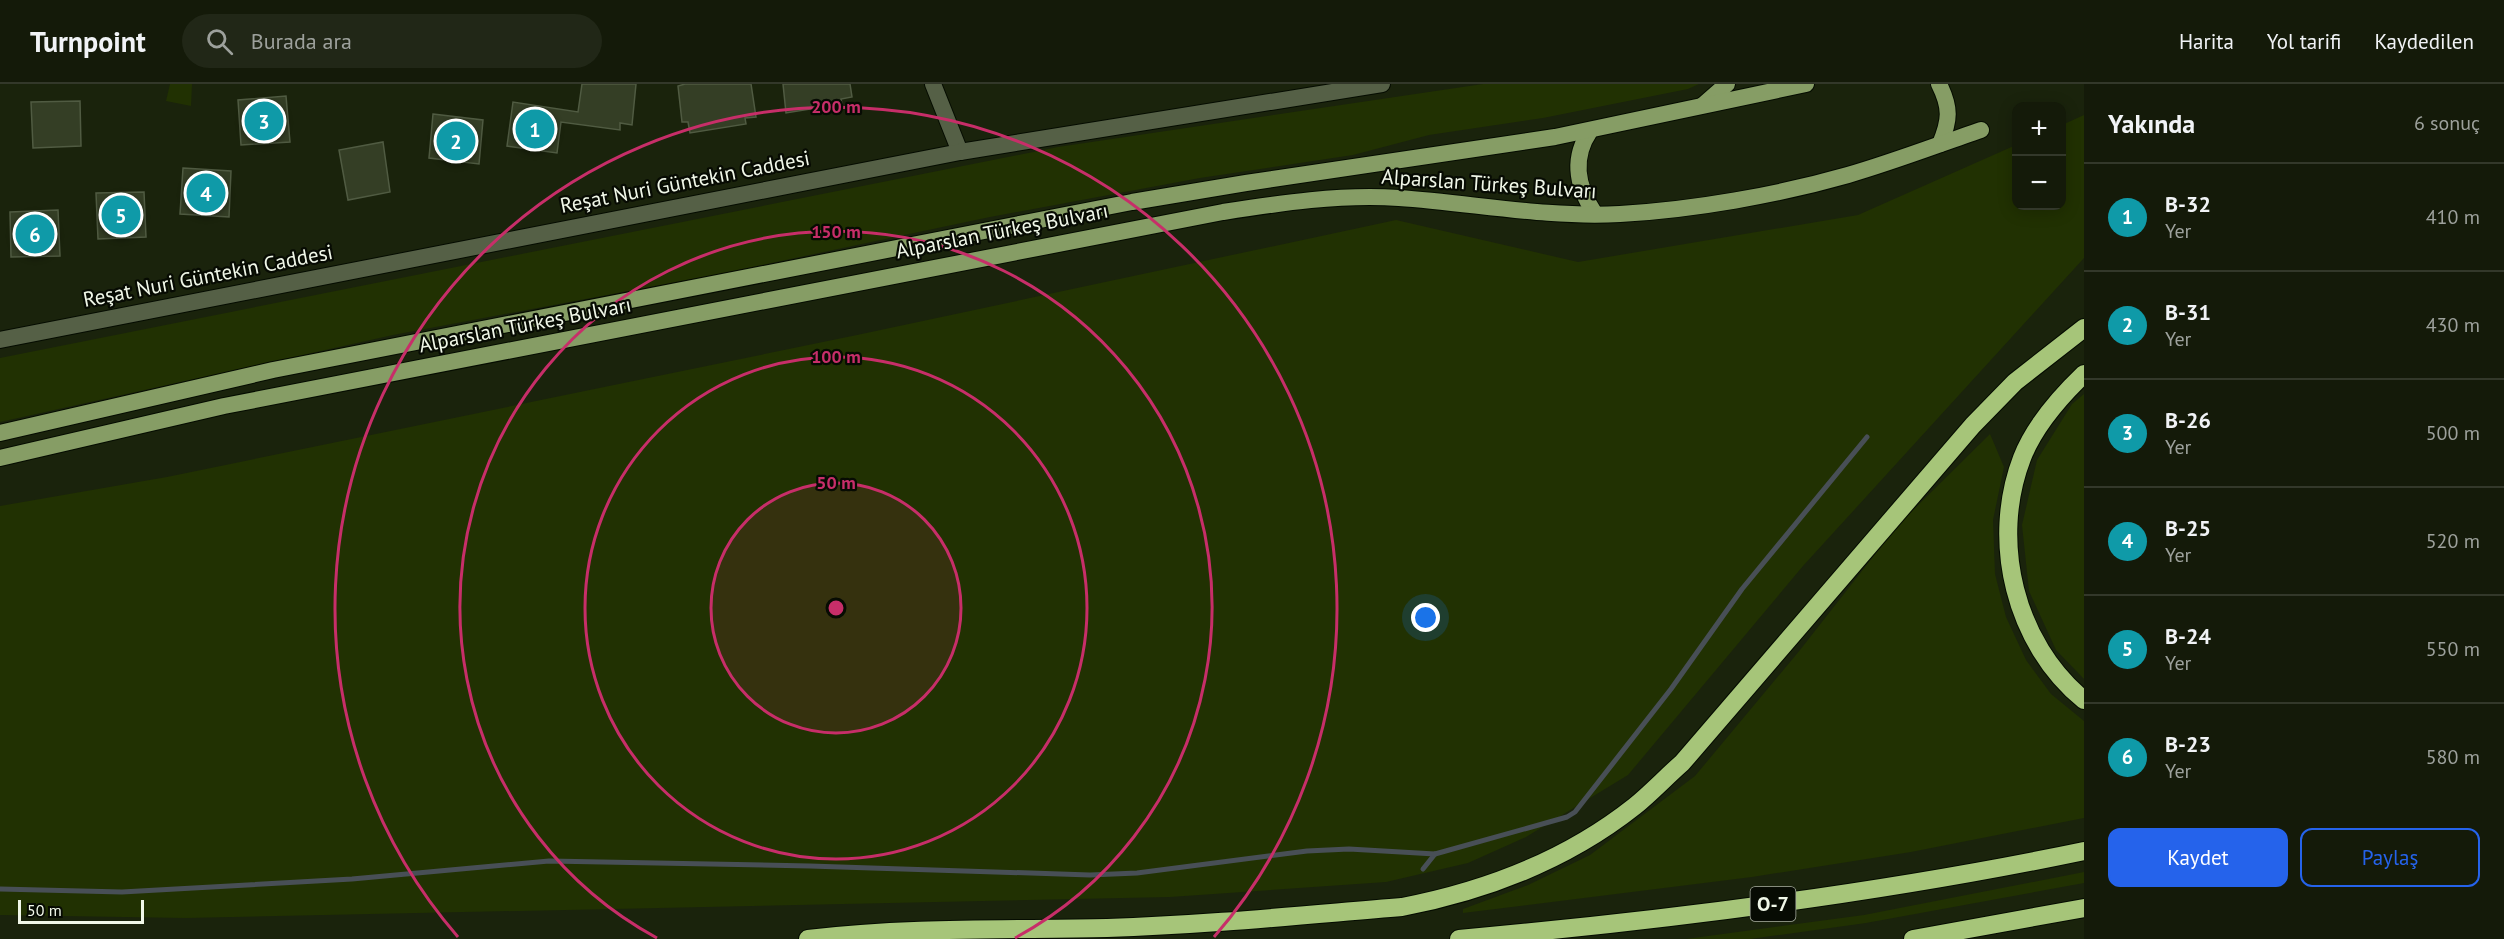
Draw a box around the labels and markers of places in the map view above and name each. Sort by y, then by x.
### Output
pin: 3 [244,99,284,144]
pin: 1 [516,106,554,152]
pin: 2 [436,118,476,164]
pin: 4 [186,170,226,216]
pin: 5 [102,192,140,238]
pin: 6 [15,212,54,256]
centre of rings [826,598,846,618]

